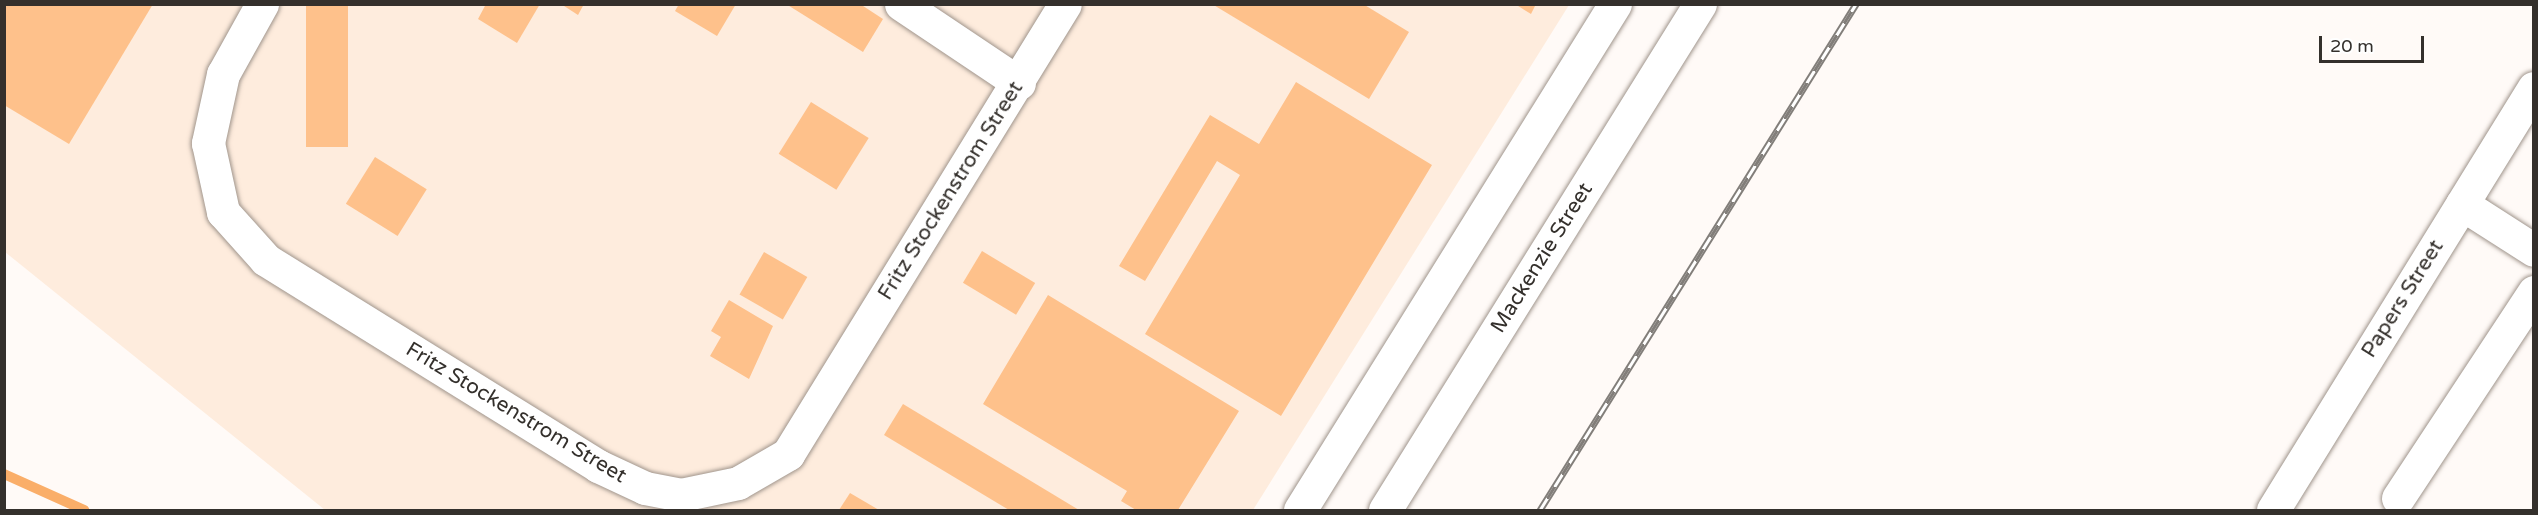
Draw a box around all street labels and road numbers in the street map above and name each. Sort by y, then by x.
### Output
street label: Fritz Stockenstrom Street [873,77,1029,305]
street label: Mackenzie Street [1486,178,1598,338]
street label: Papers Street [2357,235,2449,363]
street label: Fritz Stockenstrom Street [401,337,631,489]

